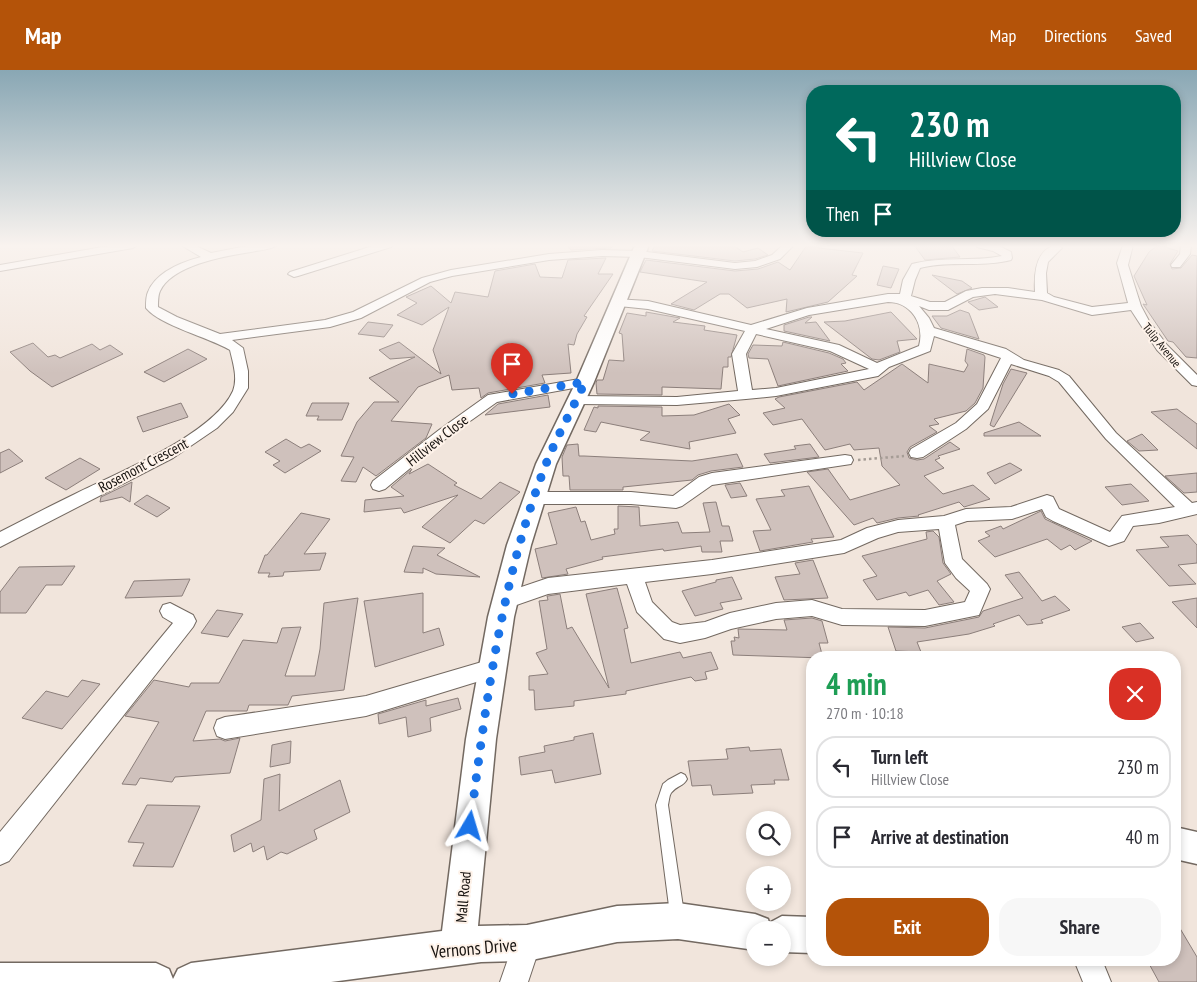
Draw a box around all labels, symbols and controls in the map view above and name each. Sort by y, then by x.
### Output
text: Map [25,20,62,51]
text: Map [990,24,1016,47]
text: Directions [1044,24,1107,47]
text: Saved [1135,24,1172,47]
text: 230 m [909,101,990,147]
icon: left [826,105,891,170]
text: Hillview Close [909,145,1017,173]
icon: arrive [869,200,897,228]
text: Then [826,202,859,226]
street label: Tulip Avenue [1140,320,1184,370]
pin [491,343,533,394]
icon: arrive [498,350,526,378]
street label: Hillview Close [402,410,472,470]
street label: Rosemont Crescent [95,433,191,497]
text: 4 min [826,664,887,703]
button: close [1109,668,1161,720]
text: 270 m · 10:18 [826,703,904,723]
text: Turn left [871,745,928,769]
icon: left [828,753,856,781]
text: 230 m [1117,755,1159,779]
text: Hillview Close [871,769,949,789]
position arrow [443,799,495,851]
map controls [746,811,791,966]
button: search [746,811,791,856]
icon: arrive [828,823,856,851]
text: Arrive at destination [871,825,1009,849]
text: 40 m [1126,825,1159,849]
button: + [746,866,791,911]
street label: Mall Road [451,871,475,923]
button: Exit [826,898,989,956]
button: Share [999,898,1161,956]
button: − [746,921,791,966]
street label: Vernons Drive [429,933,518,963]

